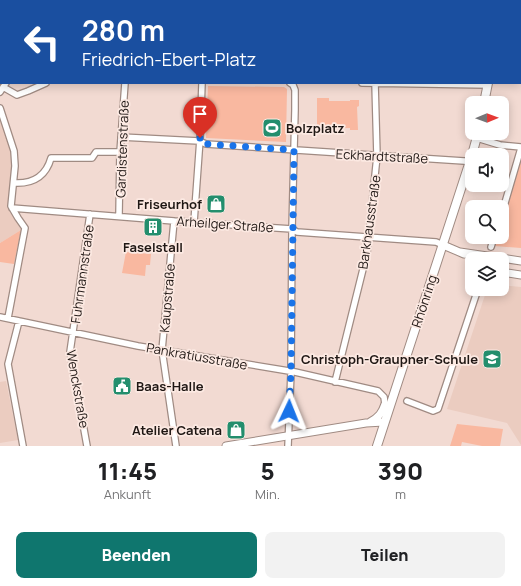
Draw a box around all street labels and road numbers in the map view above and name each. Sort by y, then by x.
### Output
street label: Gardistenstraße [111,99,133,198]
street label: Eckhardtstraße [335,145,429,167]
street label: Barkhausstraße [353,173,385,270]
street label: Arheilger Straße [176,212,274,236]
street label: Fuhrmannstraße [66,223,98,324]
street label: Kaupstraße [155,262,179,333]
street label: Rhönring [407,272,441,330]
street label: Pankratiusstraße [145,338,249,374]
street label: Wenckstraße [62,349,94,430]

